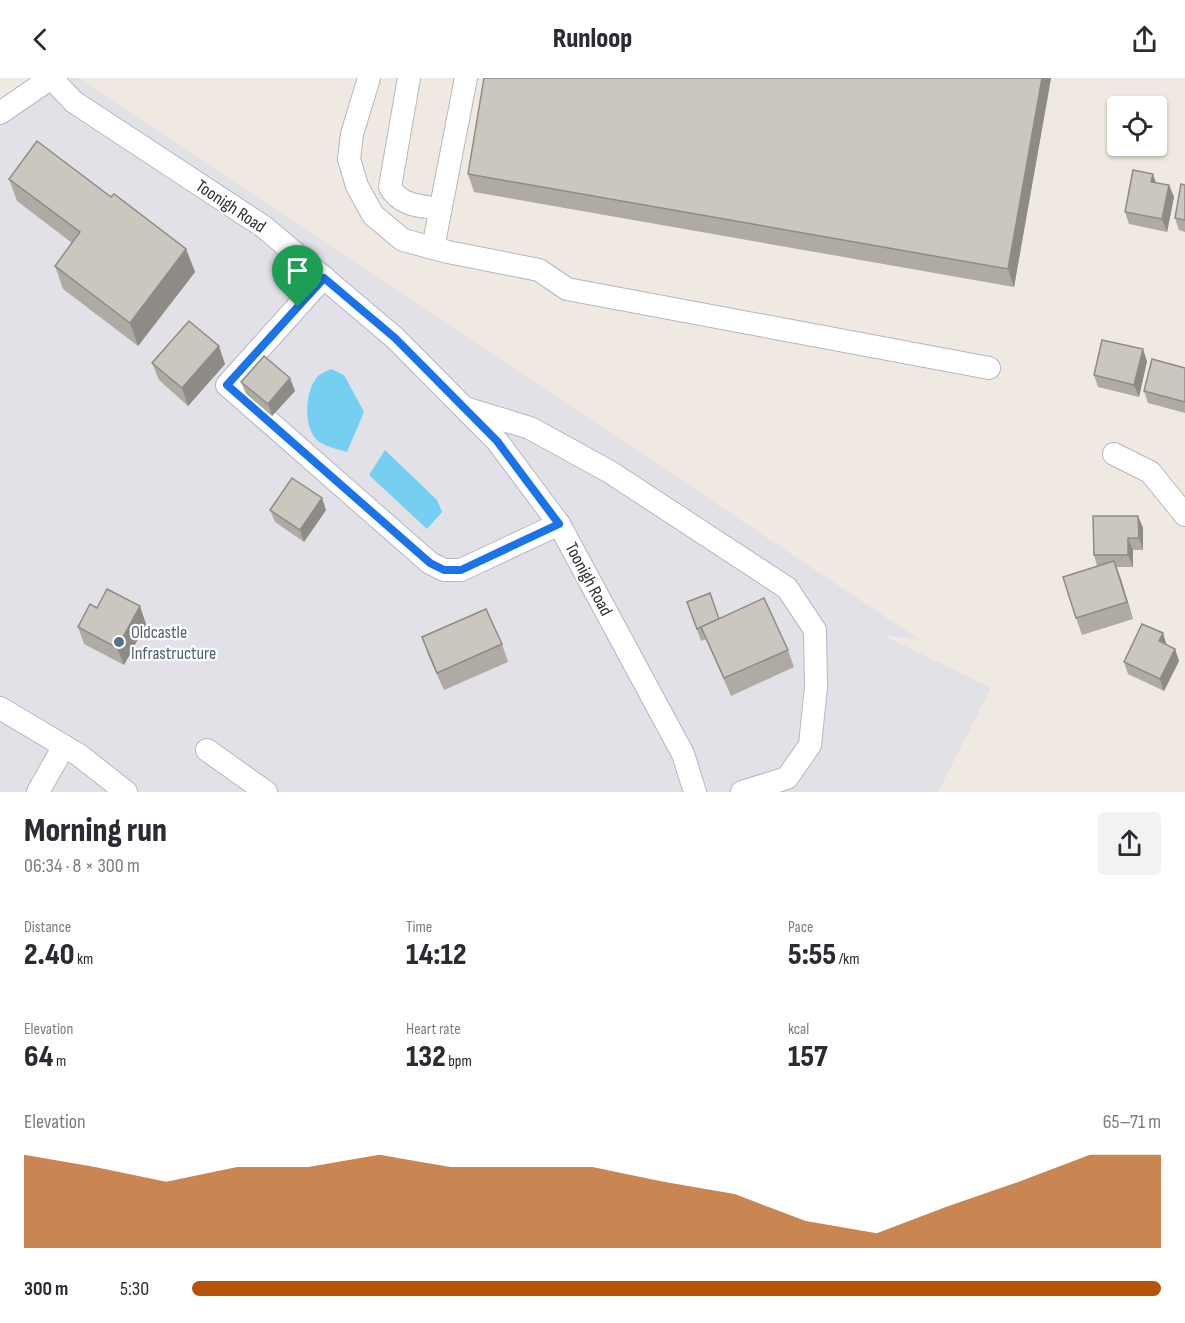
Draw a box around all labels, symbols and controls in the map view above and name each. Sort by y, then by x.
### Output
icon: back [24,23,57,56]
text: Runloop [553,23,632,55]
icon: share [1128,23,1161,56]
map controls [1107,96,1167,156]
button: locate [1107,96,1167,156]
street label: Toonigh Road [192,175,270,237]
pin [272,245,323,307]
icon: arrive [281,254,314,287]
street label: Toonigh Road [561,539,617,619]
place label: Oldcastle Infrastructure [131,622,216,664]
marker: Oldcastle Infrastructure [112,635,126,649]
text: Morning run [24,811,167,851]
button: share [1098,812,1161,875]
text: 06:34 · 8 × 300 m [24,854,140,878]
text: Distance [24,918,71,937]
text: Time [406,918,432,937]
text: Pace [788,918,813,937]
text: 2.40 [24,937,74,973]
text: 14:12 [406,937,467,973]
text: 5:55 [788,937,836,973]
text: km [74,950,93,969]
text: /km [836,950,860,969]
text: Elevation [24,1020,73,1039]
text: Heart rate [406,1020,461,1039]
text: kcal [788,1020,809,1039]
text: 64 [24,1039,53,1075]
text: 132 [406,1039,446,1075]
text: 157 [788,1039,828,1075]
text: m [53,1052,66,1071]
text: bpm [446,1052,472,1071]
text: Elevation [24,1110,86,1134]
text: 65–71 m [1103,1110,1161,1134]
text: 300 m [24,1277,68,1301]
text: 5:30 [120,1277,149,1301]

